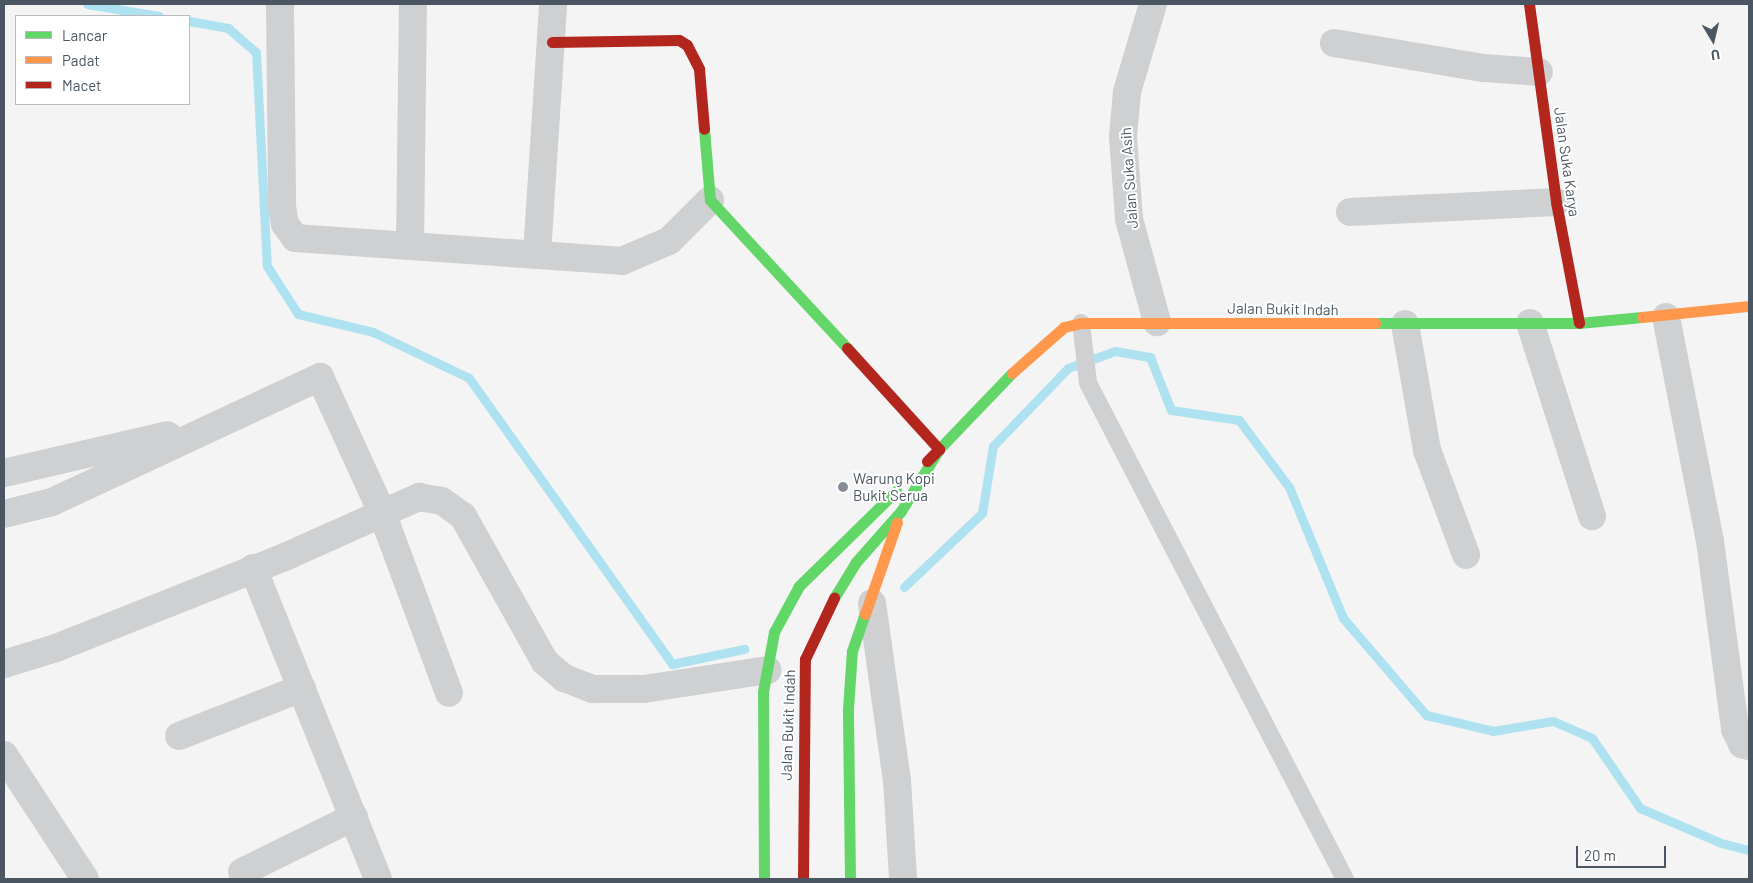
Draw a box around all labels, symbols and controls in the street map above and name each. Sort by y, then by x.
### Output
legend [15,15,190,105]
north arrow [1688,15,1738,65]
text: Lancar [62,26,107,44]
text: U [1710,46,1721,64]
text: Padat [62,51,100,69]
text: Macet [62,76,102,94]
street label: Jalan Suka Karya [1550,106,1584,218]
street label: Jalan Suka Asih [1116,127,1142,229]
street label: Jalan Bukit Indah [1227,299,1339,319]
place label: Warung Kopi Bukit Serua [853,469,935,504]
marker: Warung Kopi Bukit Serua [837,481,849,493]
street label: Jalan Bukit Indah [777,669,799,781]
scale bar [1578,836,1668,868]
text: 20 m [1584,846,1616,864]

